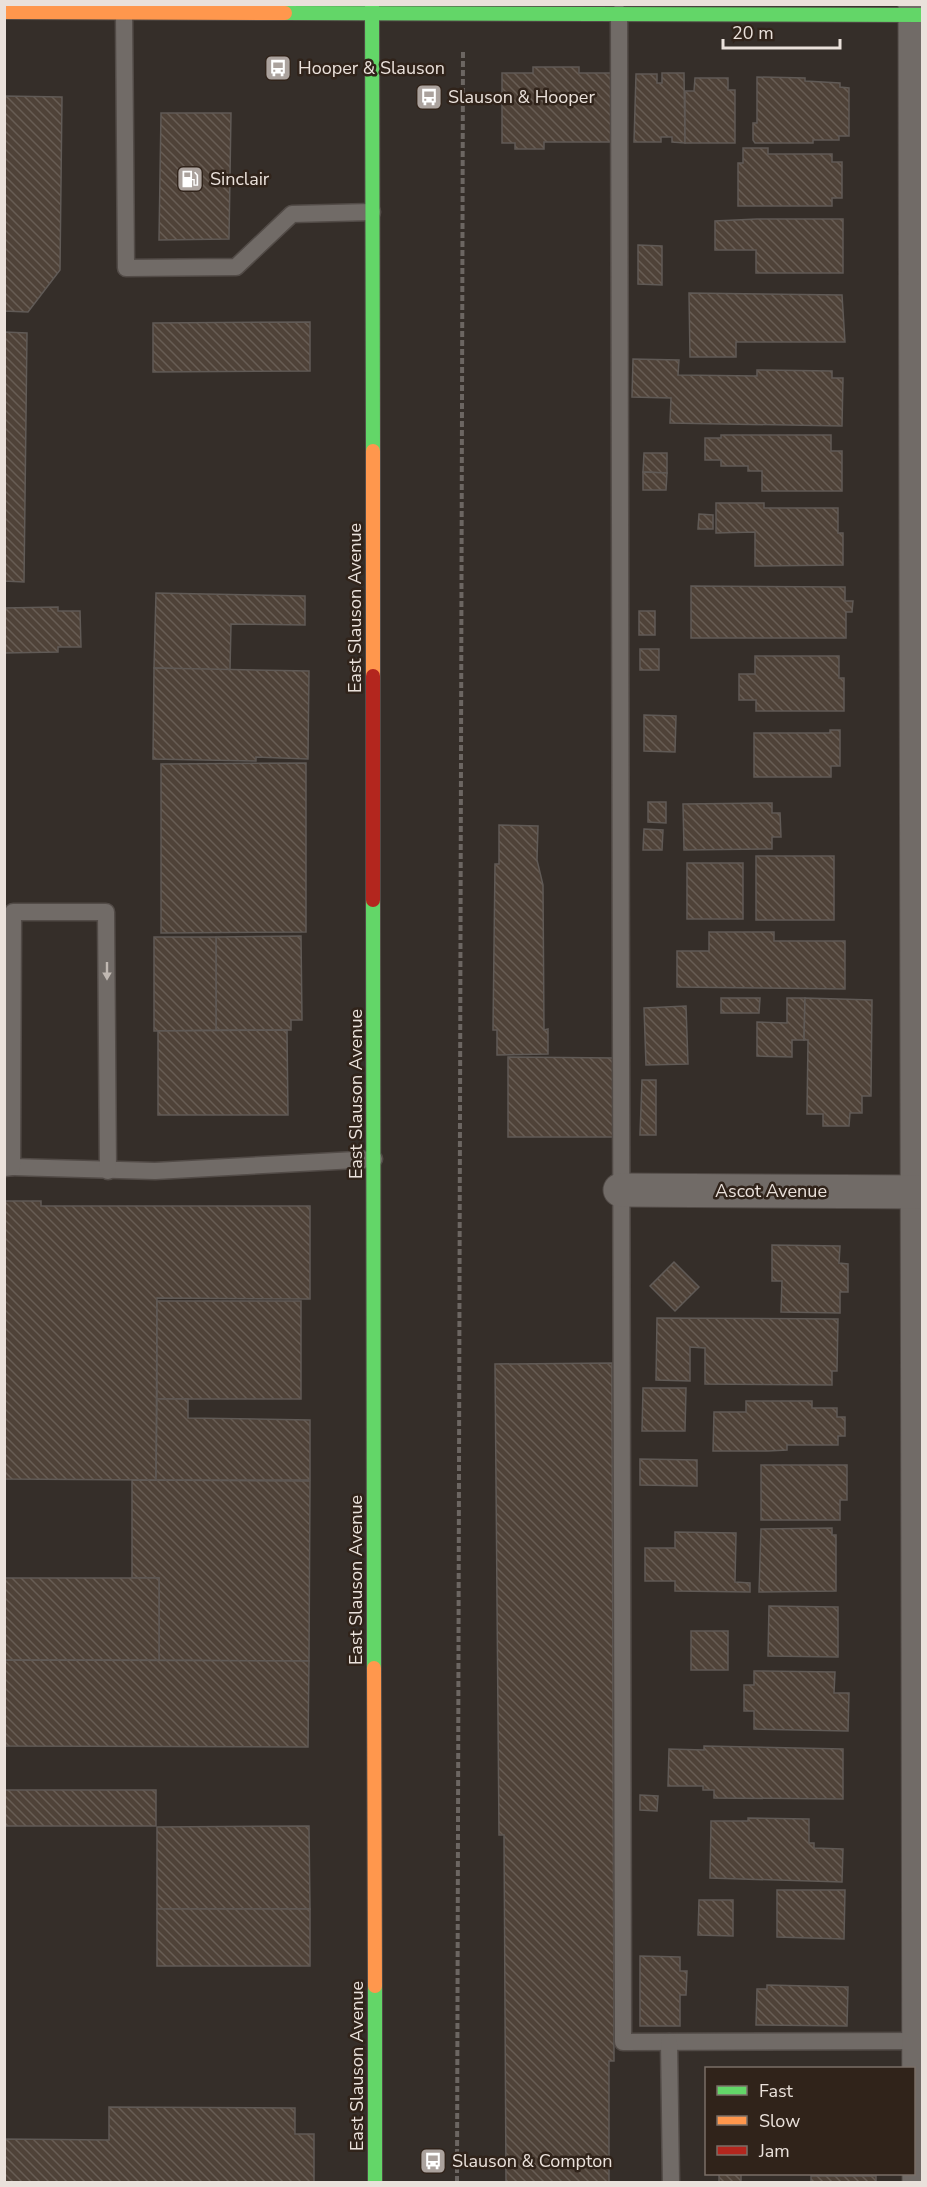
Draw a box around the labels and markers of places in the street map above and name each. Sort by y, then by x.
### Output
bus stop icon: Hooper & Slauson [263,53,293,83]
place label: Hooper & Slauson [298,56,445,80]
bus stop icon: Slauson & Hooper [414,82,444,112]
place label: Slauson & Hooper [448,85,595,109]
fuel station icon: Sinclair [175,164,205,194]
place label: Sinclair [210,167,270,191]
bus stop icon: Slauson & Compton [418,2146,448,2176]
place label: Slauson & Compton [452,2149,612,2173]

